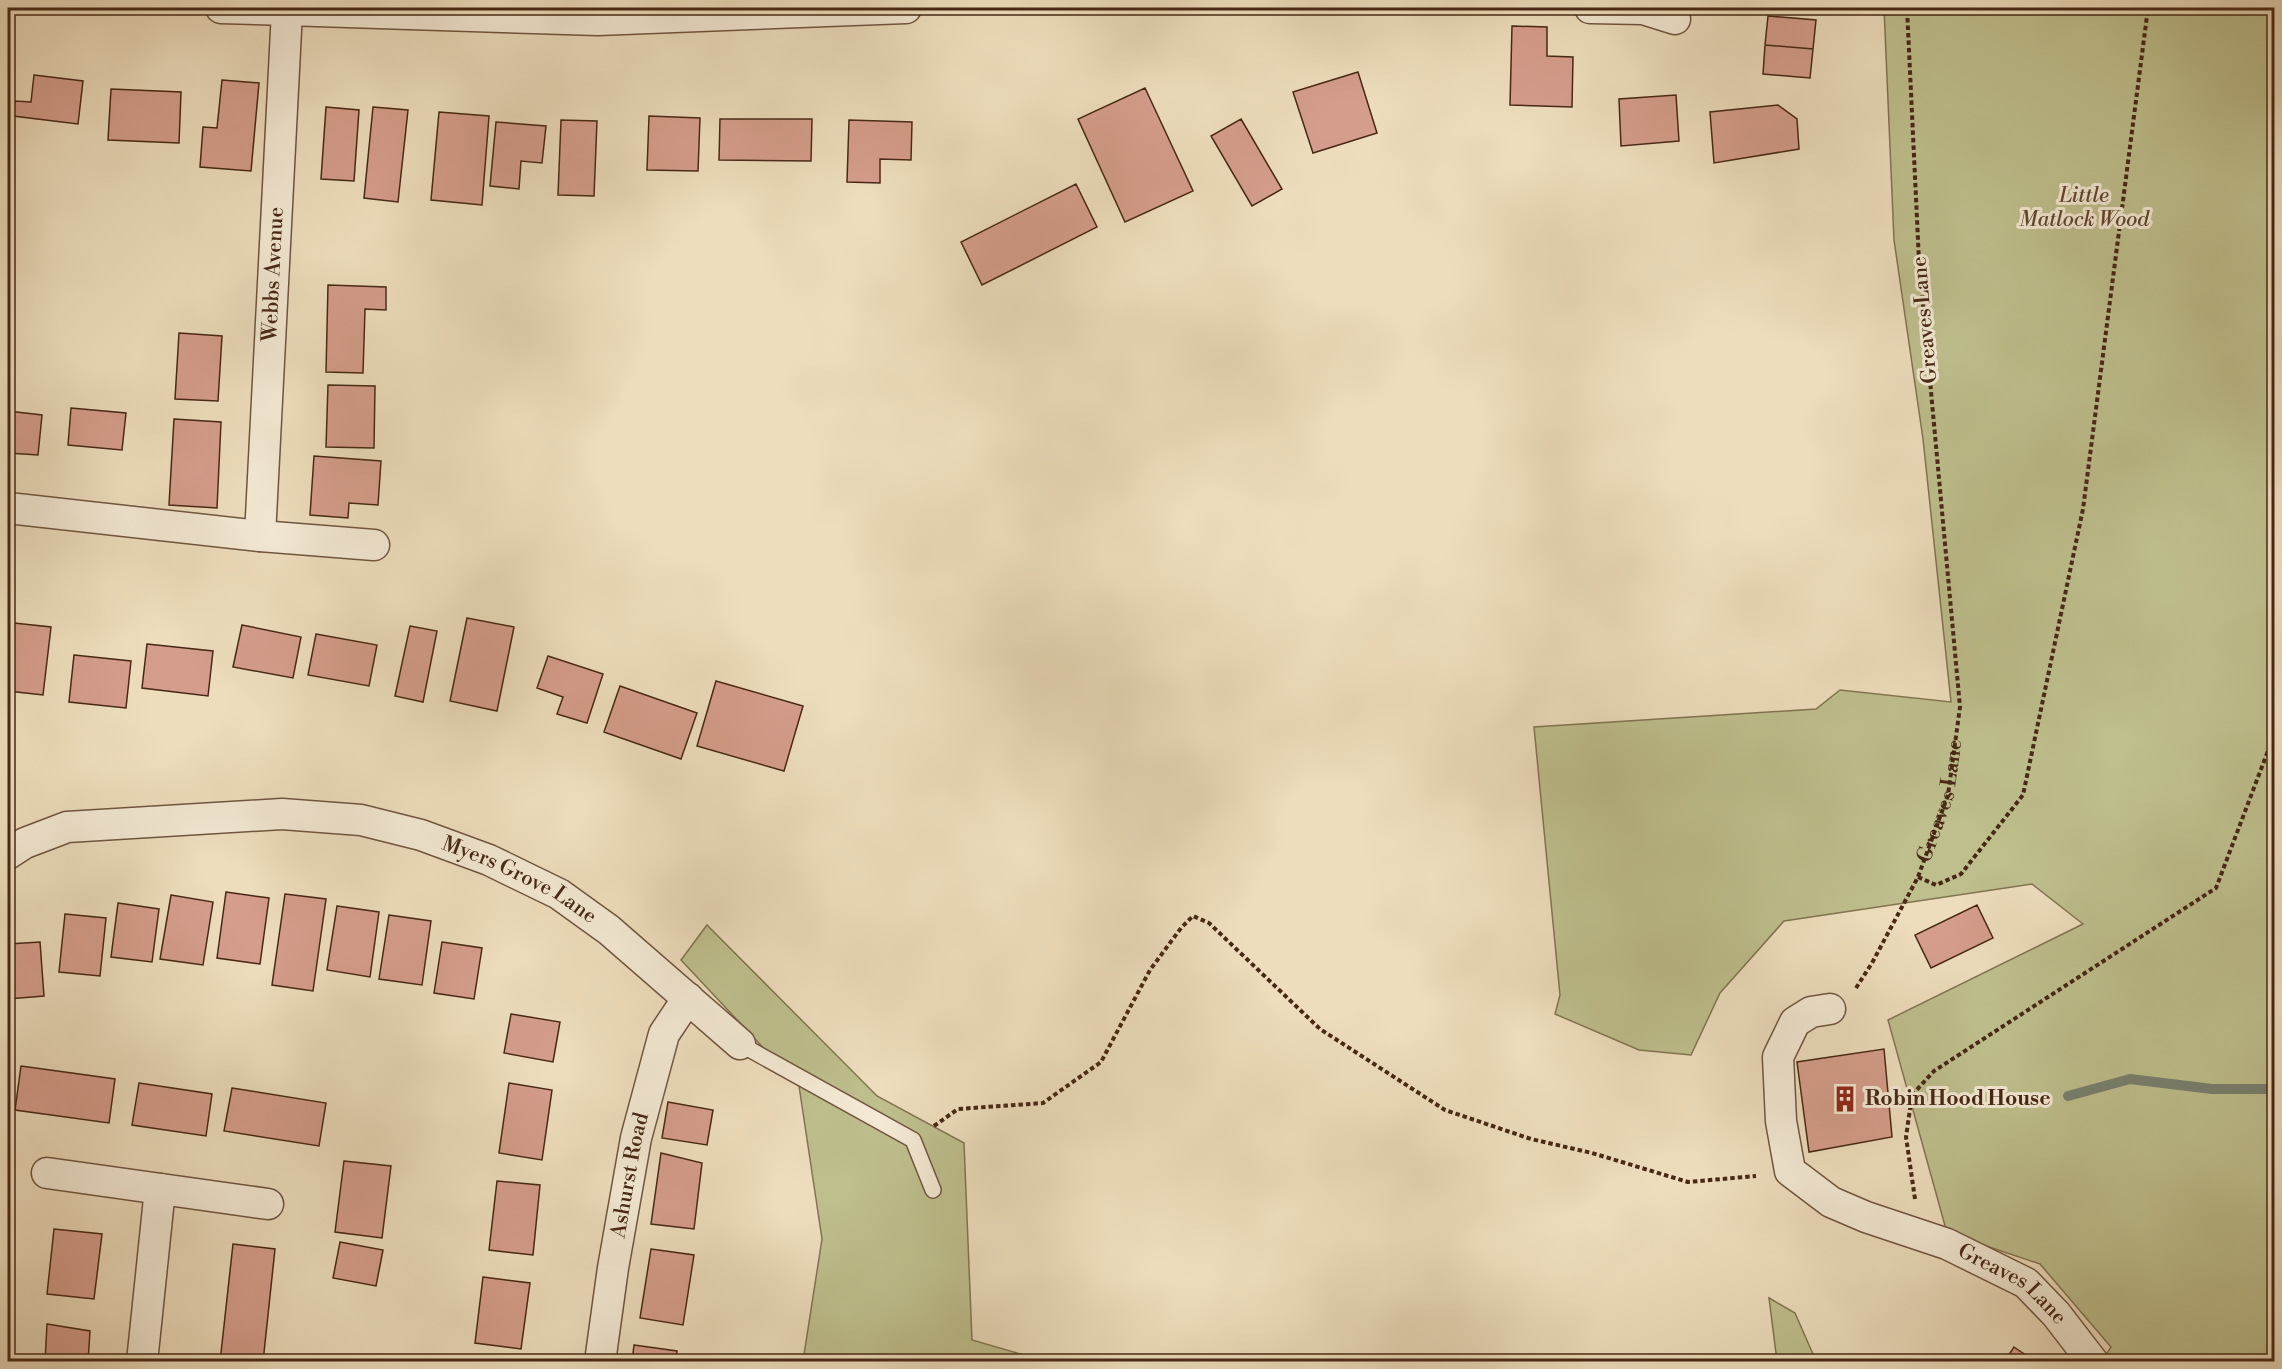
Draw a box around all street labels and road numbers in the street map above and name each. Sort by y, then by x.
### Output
street label: Webbs Avenue [257,206,290,343]
street label: Greaves Lane [1907,255,1943,385]
street label: Greaves Lane [1911,738,1968,866]
street label: Myers Grove Lane [438,831,602,930]
street label: Ashurst Road [605,1110,655,1241]
street label: Greaves Lane [1953,1238,2072,1330]

